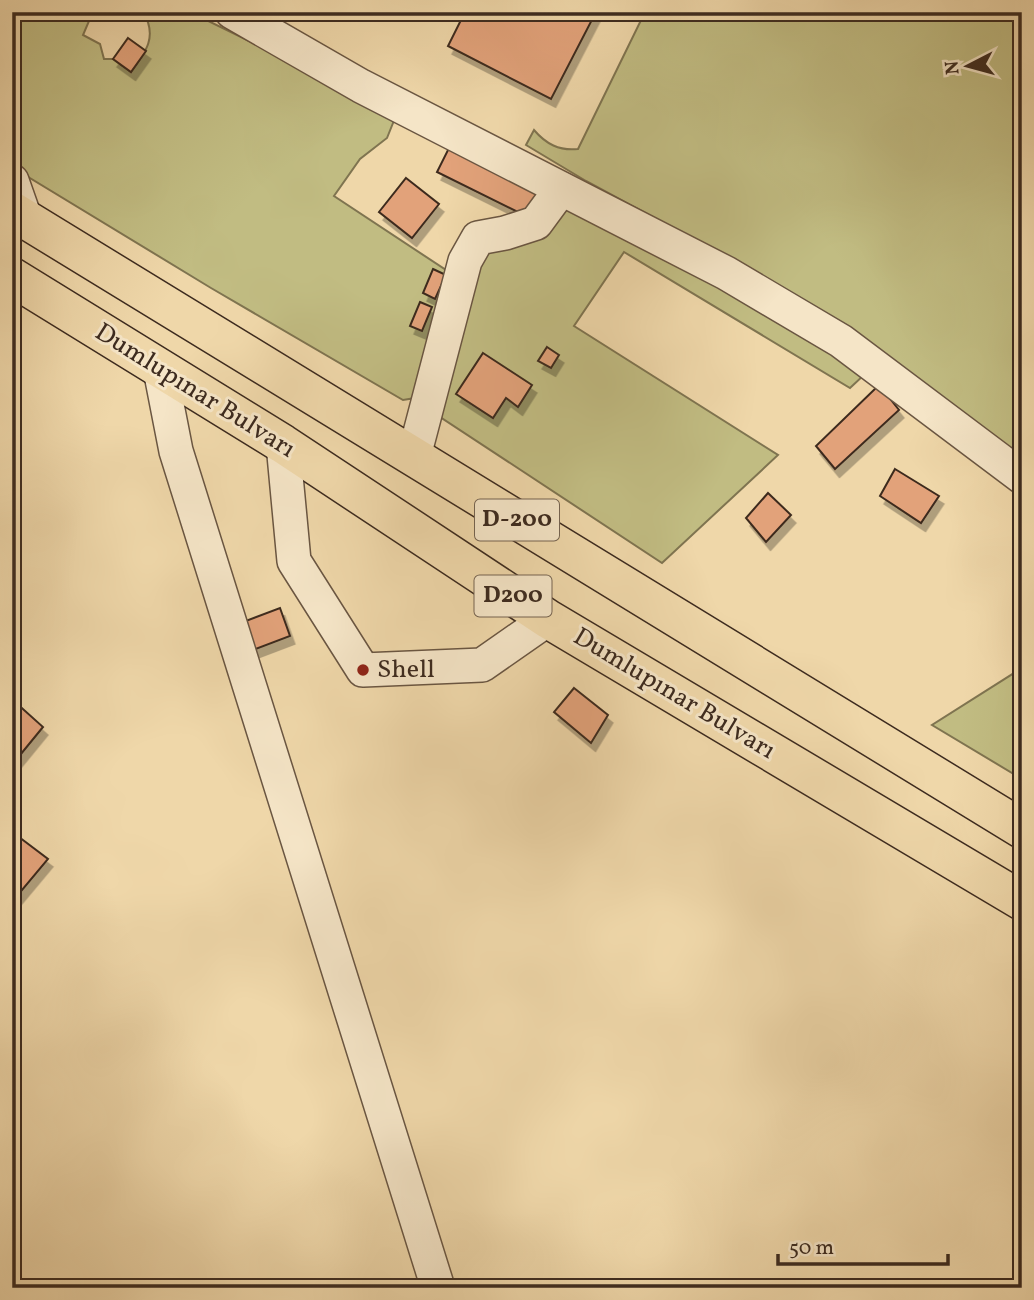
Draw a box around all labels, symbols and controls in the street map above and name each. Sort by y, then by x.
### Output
north arrow [932,32,1002,102]
text: N [939,59,967,76]
street label: Dumlupınar Bulvarı [88,315,302,467]
road number: D-200 [475,500,559,540]
road number: D200 [475,576,552,616]
street label: Dumlupınar Bulvarı [566,619,782,769]
place label: Shell [377,652,435,688]
marker: Shell [355,662,371,678]
scale bar [778,1223,948,1267]
text: 50 m [789,1234,834,1263]

